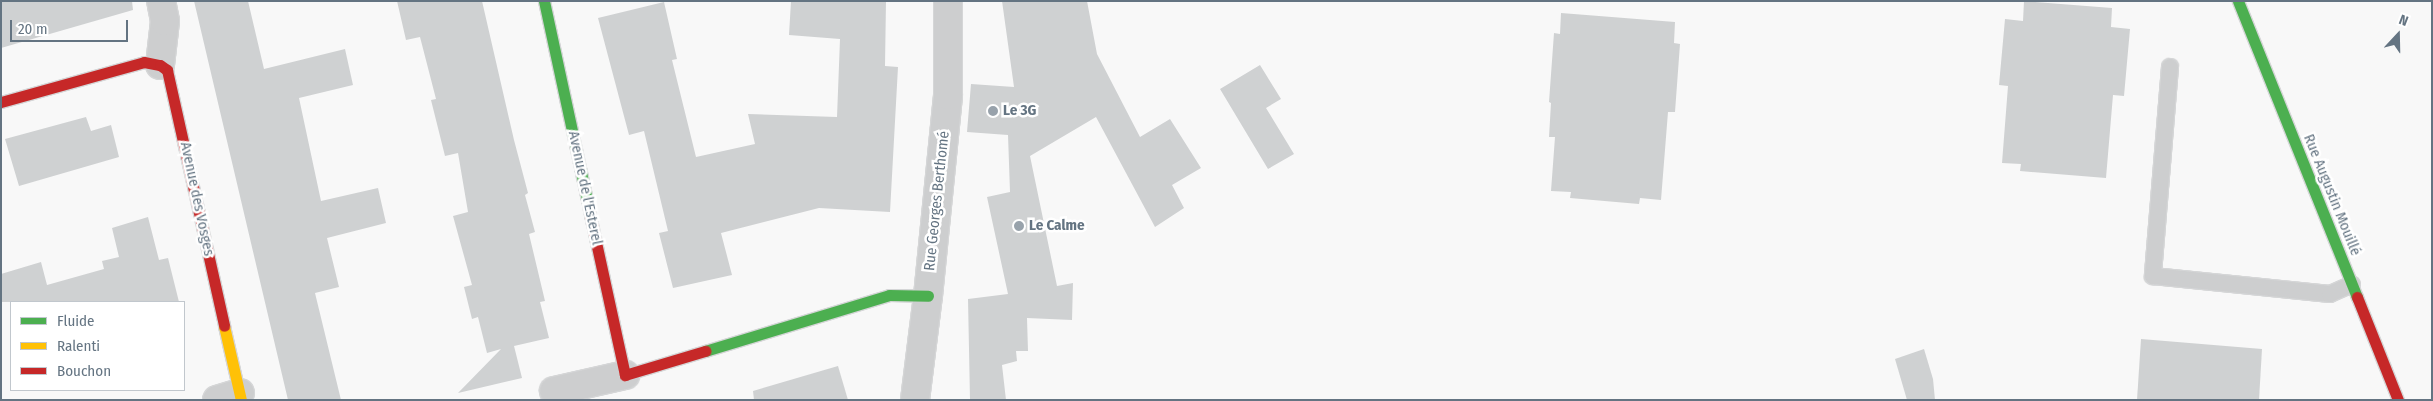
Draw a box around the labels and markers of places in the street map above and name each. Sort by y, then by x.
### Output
place label: Le 3G [1003,102,1036,120]
marker: Le 3G [987,105,999,117]
place label: Le Calme [1029,217,1085,235]
marker: Le Calme [1013,220,1025,232]

